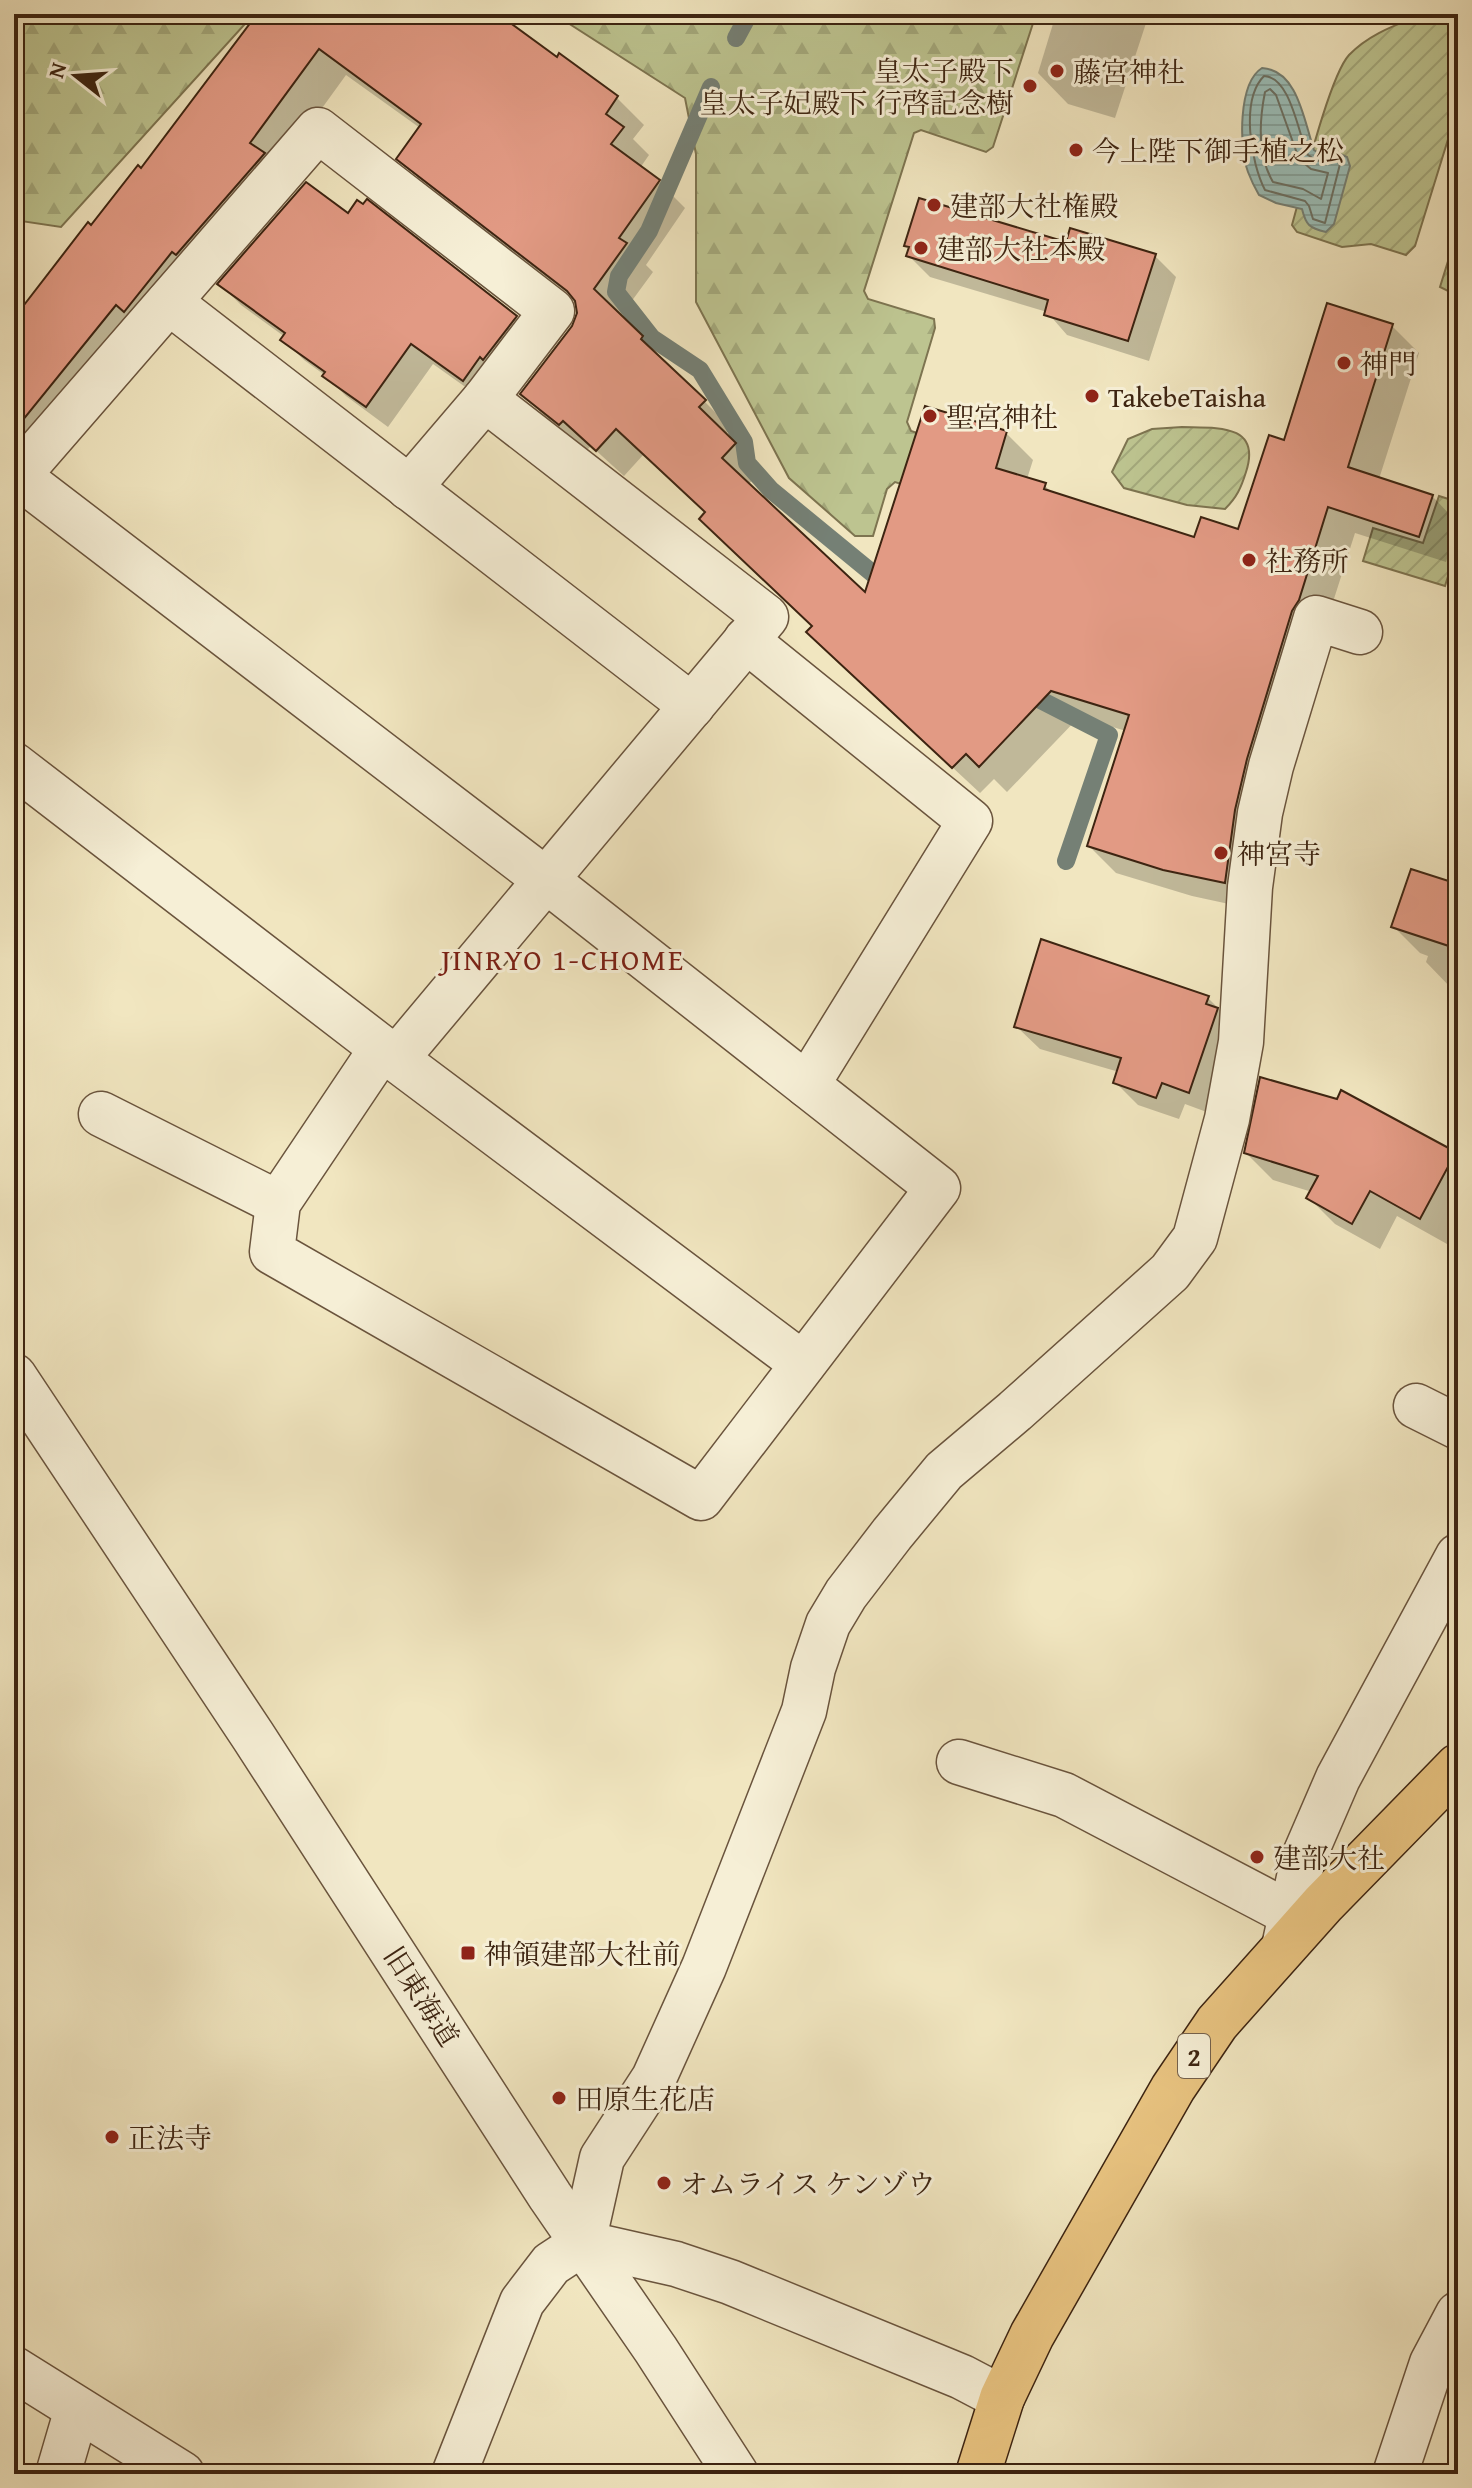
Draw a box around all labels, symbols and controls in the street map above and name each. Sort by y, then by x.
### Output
north arrow [36,36,116,116]
place label: 皇太子殿下 皇太子妃殿下 行啓記念樹 [700,50,1014,123]
place label: 藤宮神社 [1073,51,1185,92]
text: N [39,58,74,82]
marker: 藤宮神社 [1048,62,1066,80]
marker: 皇太子殿下 皇太子妃殿下 行啓記念樹 [1021,77,1039,95]
place label: 今上陛下御手植之松 [1092,130,1344,171]
marker: 今上陛下御手植之松 [1067,141,1085,159]
place label: 建部大社権殿 [950,185,1118,226]
marker: 建部大社権殿 [925,196,943,214]
place label: 建部大社本殿 [937,228,1105,269]
marker: 建部大社本殿 [912,239,930,257]
place label: 神門 [1360,343,1416,384]
marker: 神門 [1335,354,1353,372]
place label: TakebeTaisha [1108,376,1267,417]
marker: TakebeTaisha [1083,387,1101,405]
place label: 聖宮神社 [946,396,1058,437]
marker: 聖宮神社 [921,407,939,425]
place label: 社務所 [1265,540,1349,581]
marker: 社務所 [1240,551,1258,569]
place label: 神宮寺 [1237,833,1321,874]
marker: 神宮寺 [1212,844,1230,862]
district label: JINRYO 1-CHOME [437,937,685,981]
place label: 建部大社 [1273,1837,1385,1878]
marker: 建部大社 [1248,1848,1266,1866]
place label: 神領建部大社前 [484,1933,680,1974]
street label: 旧東海道 [374,1938,470,2054]
marker: 神領建部大社前 [459,1944,477,1962]
road number: 2 [1178,2034,1210,2078]
place label: 田原生花店 [575,2078,715,2119]
marker: 田原生花店 [550,2089,568,2107]
place label: 正法寺 [128,2117,212,2158]
marker: 正法寺 [103,2128,121,2146]
place label: オムライス ケンゾウ [680,2163,936,2204]
marker: オムライス ケンゾウ [655,2174,673,2192]

